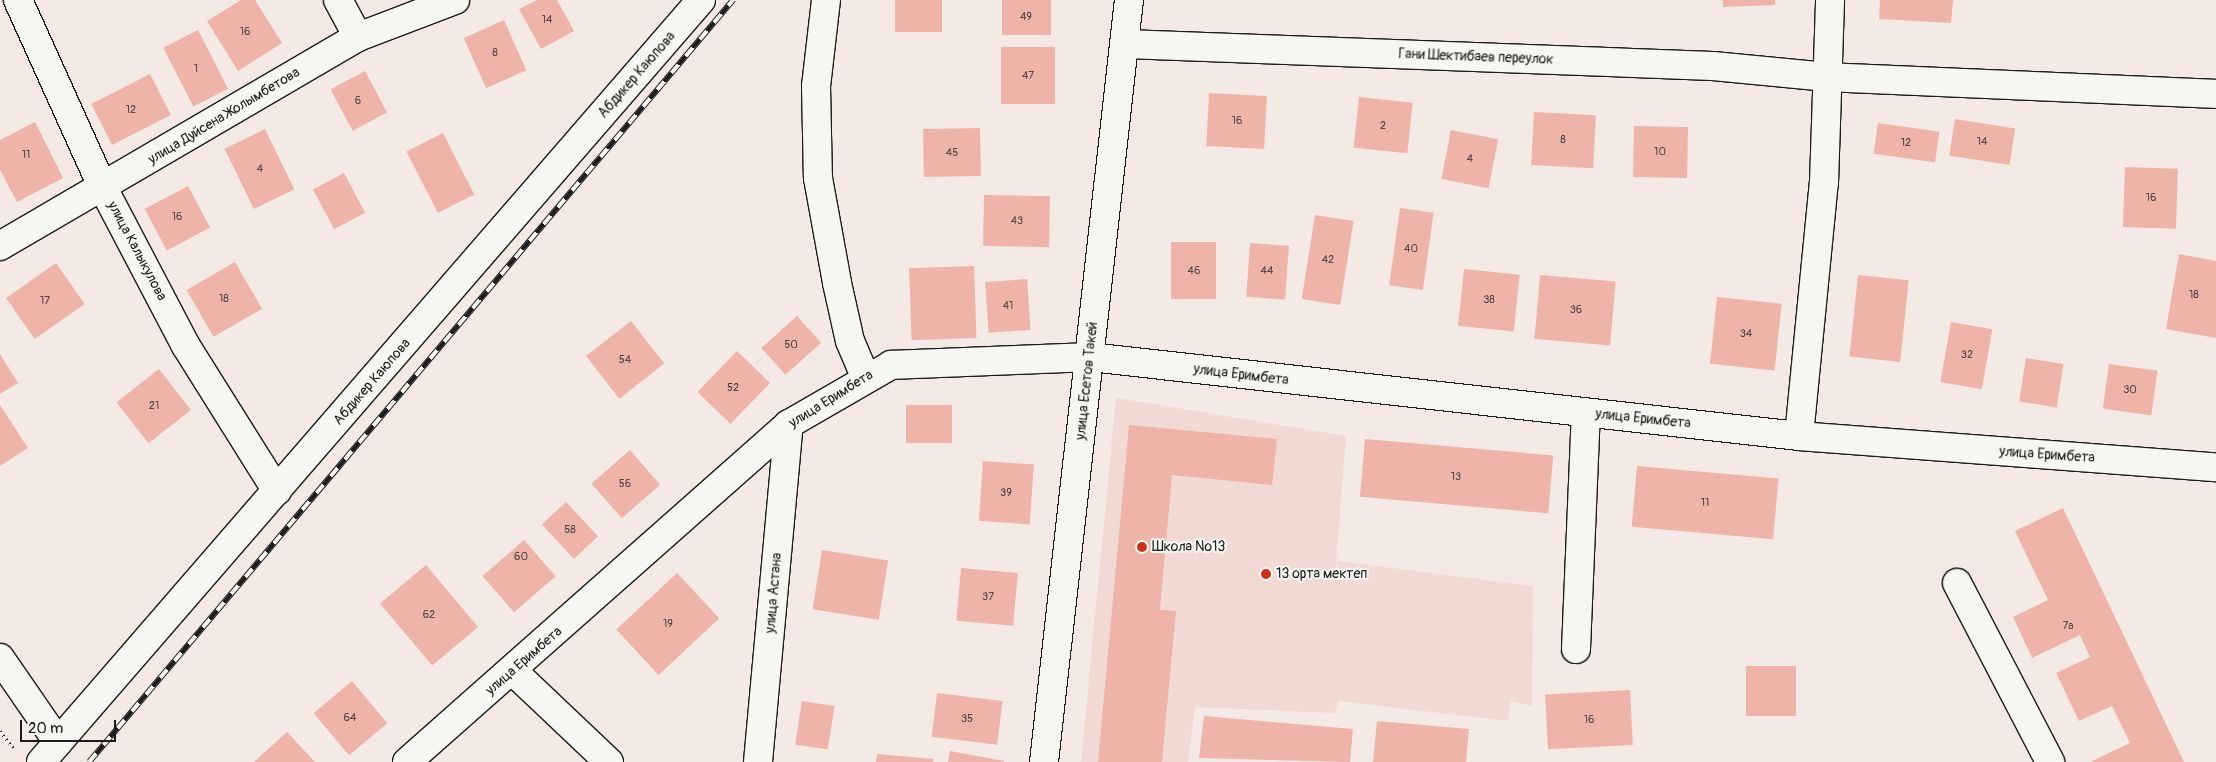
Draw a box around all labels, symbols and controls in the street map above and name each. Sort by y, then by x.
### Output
house number: 49 [1020,10,1032,24]
house number: 14 [542,13,552,27]
house number: 16 [240,25,250,39]
street label: Абдикер Каюпова [595,28,679,122]
house number: 8 [492,46,498,60]
street label: Гани Шектибаев переулок [1398,46,1554,68]
house number: 1 [194,62,198,76]
street label: улица Дуйсена Жолымбетова [145,64,303,168]
house number: 47 [1022,69,1034,83]
house number: 6 [355,94,361,108]
house number: 12 [126,103,136,117]
house number: 16 [1232,114,1242,128]
house number: 2 [1380,119,1386,133]
house number: 8 [1560,133,1566,147]
house number: 14 [1977,135,1987,149]
house number: 12 [1901,136,1911,150]
house number: 10 [1654,145,1666,159]
house number: 45 [946,146,958,160]
house number: 11 [22,148,30,162]
house number: 4 [1467,152,1473,166]
house number: 4 [257,162,263,176]
house number: 16 [2146,191,2156,205]
street label: улица Калыкулова [104,198,170,304]
house number: 16 [172,210,182,224]
house number: 43 [1011,214,1023,228]
house number: 40 [1404,242,1418,256]
house number: 42 [1322,253,1334,267]
house number: 46 [1188,264,1200,278]
house number: 44 [1261,264,1273,278]
house number: 18 [2189,288,2199,302]
house number: 18 [219,292,229,306]
house number: 38 [1483,293,1495,307]
house number: 17 [40,294,50,308]
house number: 41 [1003,299,1013,313]
house number: 36 [1570,303,1582,317]
street label: улица Есетов Такей [1072,321,1102,441]
house number: 34 [1740,327,1752,341]
street label: Абдикер Каюпова [330,335,414,429]
house number: 50 [784,338,798,352]
house number: 32 [1961,348,1973,362]
house number: 54 [619,353,631,367]
street label: улица Еримбета [1192,361,1290,389]
street label: улица Еримбета [786,367,876,431]
house number: 52 [727,381,739,395]
house number: 30 [2123,383,2137,397]
house number: 21 [149,399,159,413]
street label: улица Еримбета [1595,406,1691,432]
street label: улица Еримбета [1999,443,2095,467]
house number: 13 [1451,470,1461,484]
house number: 56 [619,477,631,491]
house number: 39 [1000,486,1012,500]
house number: 11 [1701,496,1709,510]
house number: 58 [564,523,576,537]
place label: Школа №13 [1152,539,1225,555]
marker: Школа №13 [1136,541,1148,553]
house number: 60 [514,550,528,564]
street label: улица Астана [762,552,786,634]
place label: 13 орта мектеп [1276,566,1367,582]
marker: 13 орта мектеп [1260,568,1272,580]
house number: 37 [982,590,994,604]
house number: 62 [423,608,435,622]
house number: 19 [663,617,673,631]
house number: 7а [2063,619,2073,633]
street label: улица Еримбета [482,623,566,699]
scale bar [22,710,119,742]
house number: 64 [344,711,356,725]
house number: 35 [961,712,973,726]
house number: 16 [1584,713,1594,727]
text: 20 m [28,719,63,738]

